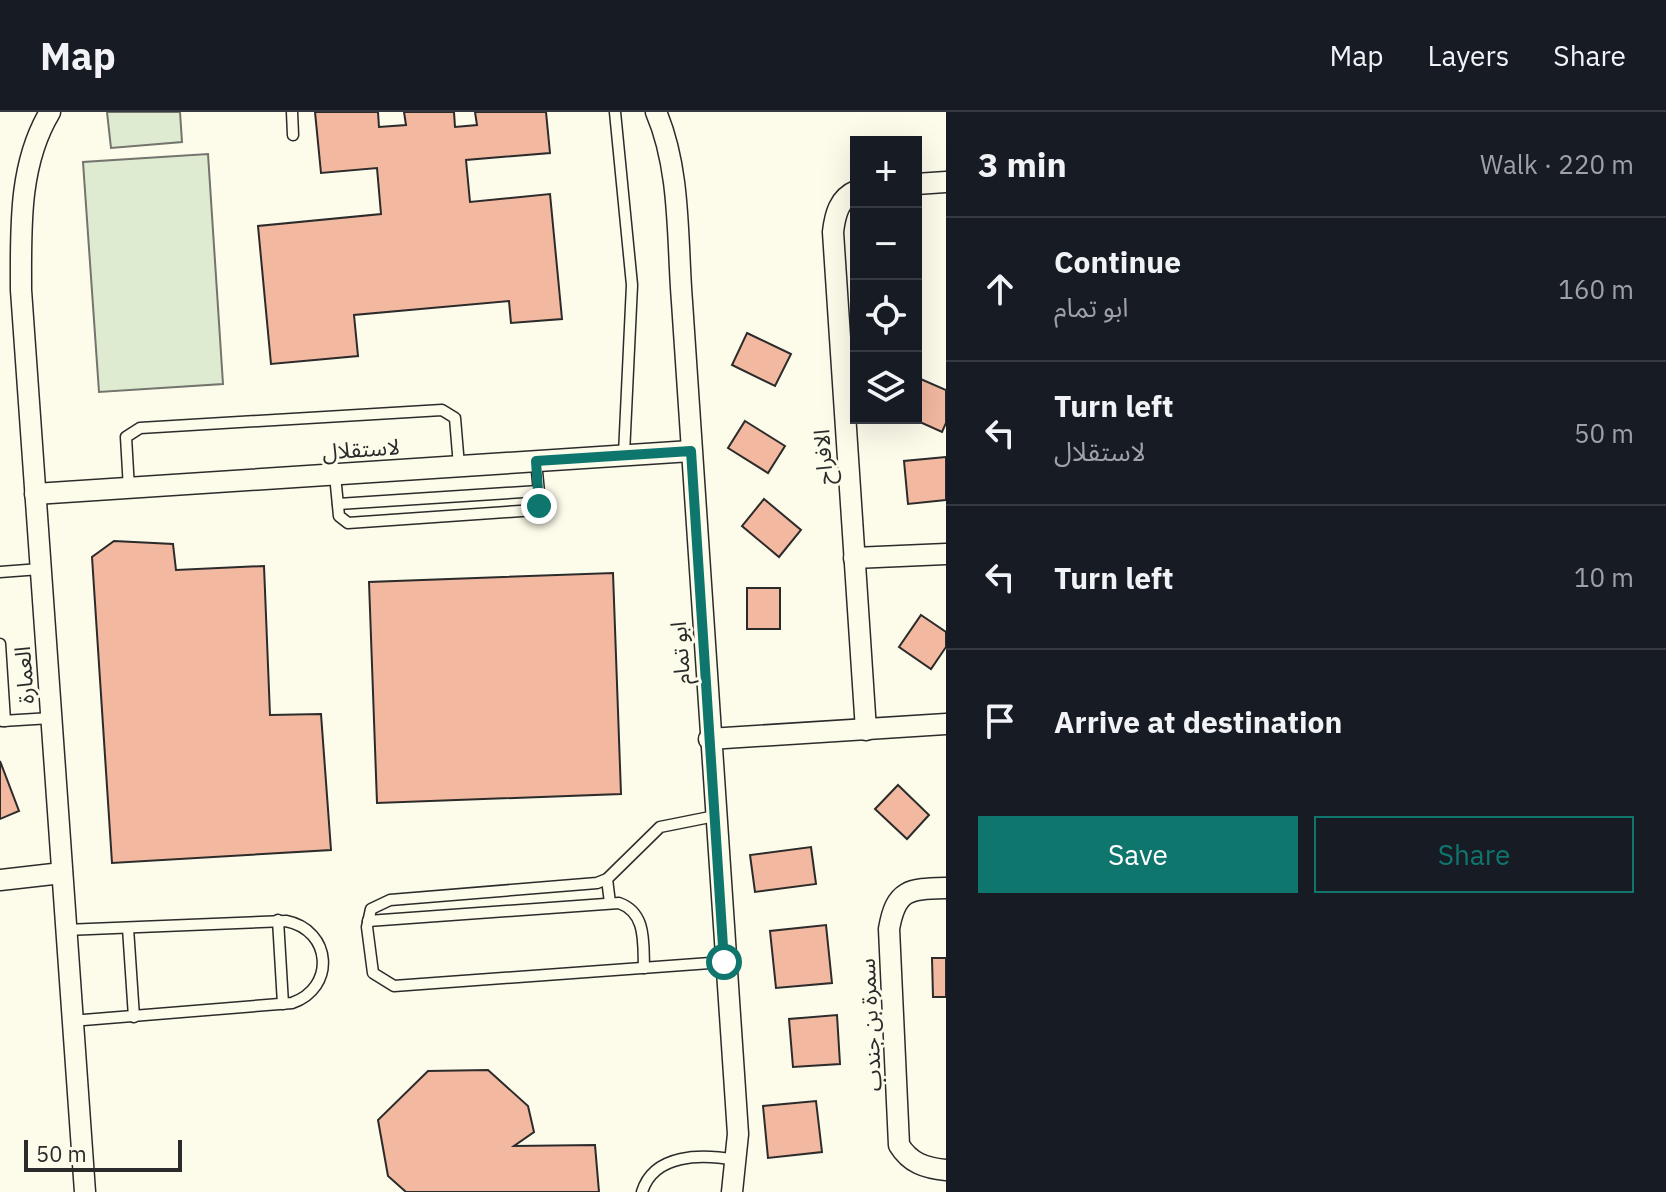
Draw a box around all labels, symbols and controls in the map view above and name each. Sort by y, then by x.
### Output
text: Map [40,31,116,80]
text: Map [1329,37,1383,74]
text: Layers [1427,37,1509,74]
text: Share [1553,37,1626,74]
map controls [850,136,922,424]
button: + [850,136,922,208]
text: 3 min [978,142,1067,186]
text: Walk · 220 m [1480,147,1634,181]
button: − [850,208,922,280]
text: Continue [1054,242,1181,281]
icon: ahead [978,267,1022,311]
text: 160 m [1558,272,1634,306]
button: locate [850,280,922,352]
text: ابو تمام [1054,290,1129,324]
button: layers [850,352,922,424]
text: Turn left [1054,386,1173,425]
icon: left [978,411,1022,455]
text: 50 m [1574,416,1634,450]
street label: الافراح [806,428,842,486]
street label: لاستقلال [321,431,401,466]
text: لاستقلال [1054,434,1146,468]
route end [521,488,557,524]
icon: left [978,555,1022,599]
text: Turn left [1054,558,1173,597]
text: 10 m [1574,560,1634,594]
street label: ابو تمام [663,620,699,686]
street label: العمارة [7,645,40,705]
icon: arrive [978,699,1022,743]
text: Arrive at destination [1054,702,1342,741]
button: Save [978,816,1298,893]
button: Share [1314,816,1634,893]
route start [706,944,742,980]
street label: سمرة بن جندب [852,958,887,1092]
scale bar [24,1136,182,1172]
text: 50 m [36,1139,87,1168]

